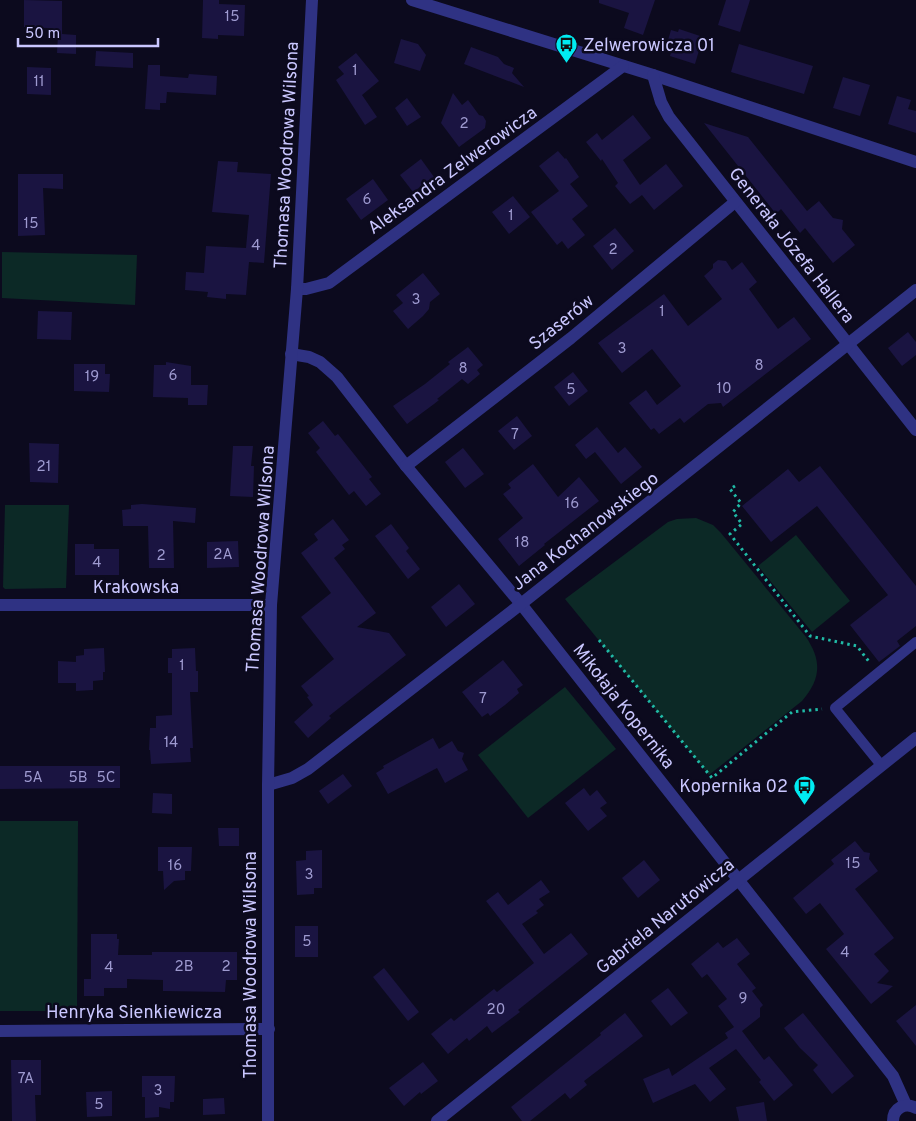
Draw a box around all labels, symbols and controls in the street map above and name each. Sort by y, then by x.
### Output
house number: 15 [225,8,239,27]
scale bar [18,15,158,47]
text: 50 m [25,25,60,44]
bus stop icon: Zelwerowicza 01 [555,33,579,64]
place label: Zelwerowicza 01 [583,35,715,58]
street label: Thomasa Woodrowa Wilsona [270,41,305,269]
house number: 1 [352,62,358,81]
house number: 11 [33,73,45,92]
street label: Aleksandra Zelwerowicza [364,102,542,241]
house number: 2 [459,115,469,134]
street label: Generała Józefa Hallera [723,163,859,329]
house number: 6 [363,191,372,210]
house number: 1 [508,207,514,226]
house number: 15 [24,215,38,234]
house number: 4 [251,237,261,256]
house number: 2 [608,241,618,260]
street label: Szaserów [525,290,599,356]
house number: 3 [411,291,421,310]
house number: 1 [659,303,665,322]
house number: 3 [617,340,627,359]
house number: 8 [754,357,764,376]
house number: 8 [458,360,468,379]
house number: 6 [169,367,178,386]
house number: 19 [85,368,99,387]
house number: 10 [716,380,732,399]
house number: 5 [566,381,576,400]
house number: 7 [511,426,519,445]
street label: Thomasa Woodrowa Wilsona [242,445,281,673]
house number: 21 [37,458,51,477]
street label: Jana Kochanowskiego [508,468,664,597]
house number: 16 [565,495,579,514]
house number: 18 [515,534,529,553]
house number: 2A [213,546,233,565]
house number: 2 [156,547,166,566]
house number: 4 [92,554,102,573]
street label: Krakowska [93,577,179,600]
street label: Mikołaja Kopernika [567,640,679,774]
house number: 1 [179,657,185,676]
house number: 7 [479,690,487,709]
house number: 14 [164,734,178,753]
house number: 5A [23,769,43,788]
house number: 5B [68,769,88,788]
house number: 5C [96,769,116,788]
bus stop icon: Kopernika 02 [792,774,816,805]
place label: Kopernika 02 [679,776,788,799]
street label: Thomasa Woodrowa Wilsona [240,851,263,1079]
street label: Gabriela Narutowicza [592,854,740,980]
house number: 15 [846,855,860,874]
house number: 16 [168,857,182,876]
house number: 3 [304,866,314,885]
house number: 5 [302,933,312,952]
house number: 4 [840,944,850,963]
house number: 2B [174,958,194,977]
house number: 2 [221,958,231,977]
house number: 4 [104,959,114,978]
house number: 9 [739,990,747,1009]
house number: 20 [487,1001,505,1020]
street label: Henryka Sienkiewicza [46,1002,222,1025]
house number: 7A [18,1070,34,1089]
house number: 3 [153,1082,163,1101]
house number: 5 [94,1096,104,1115]

